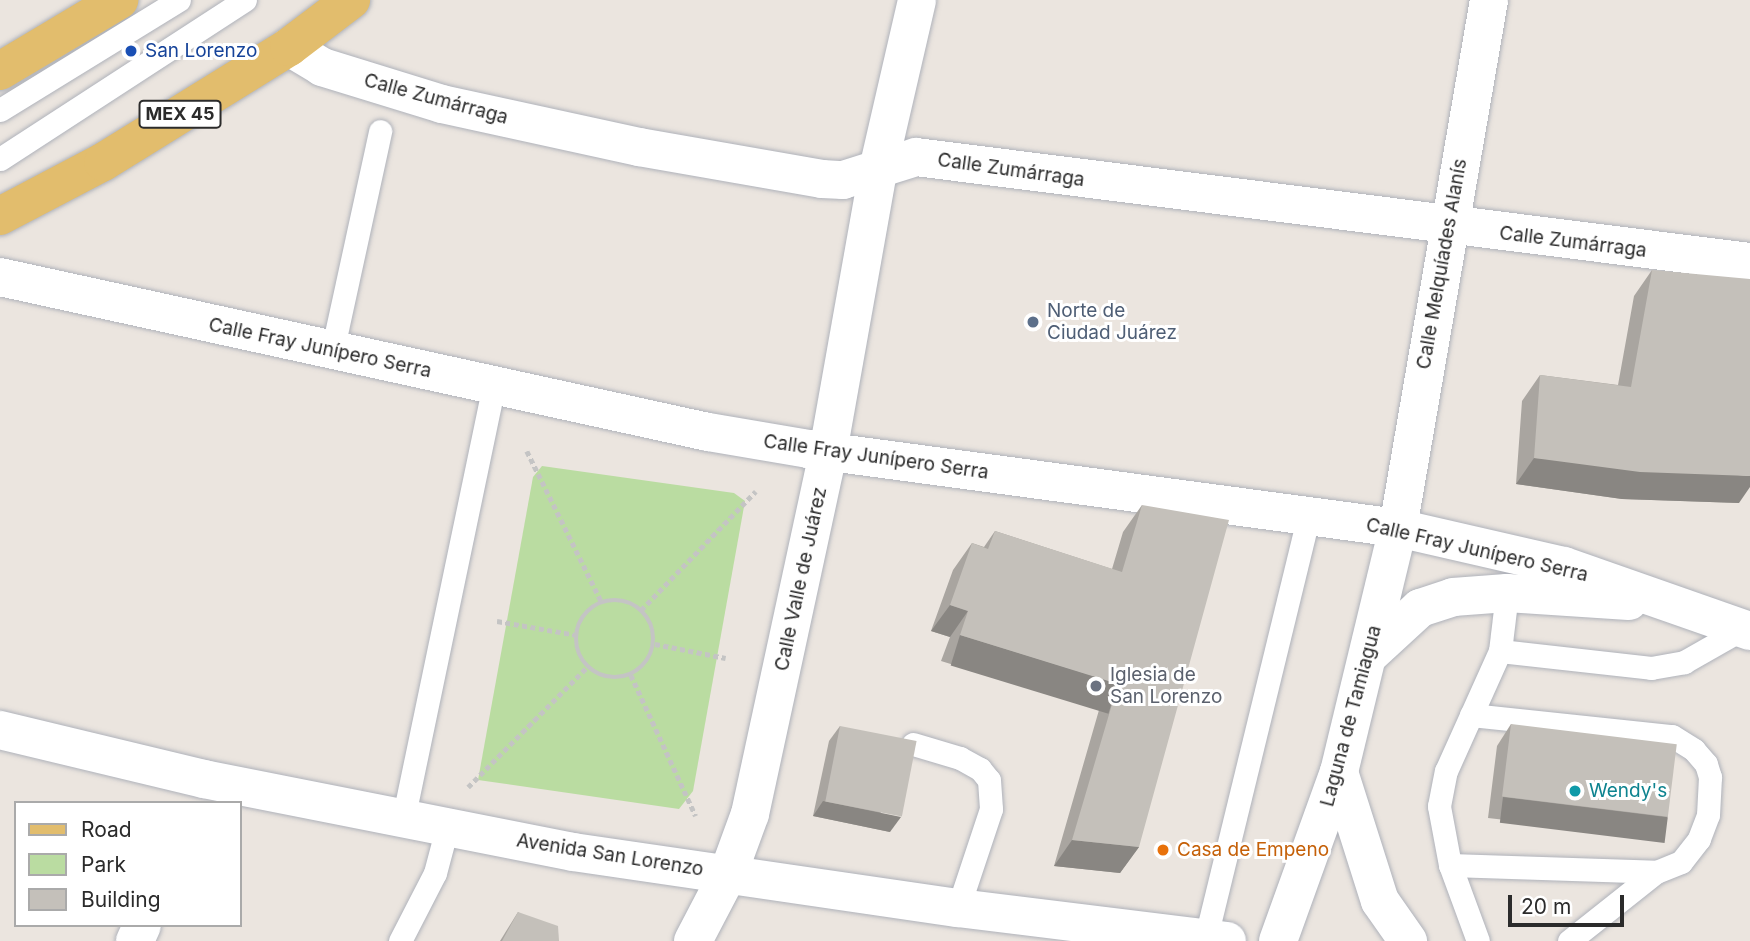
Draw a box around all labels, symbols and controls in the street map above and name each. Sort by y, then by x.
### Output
place label: San Lorenzo [145,40,257,62]
marker: San Lorenzo [123,43,139,59]
street label: Calle Zumárraga [361,69,511,129]
road number: MEX 45 [138,100,222,128]
street label: Calle Zumárraga [936,148,1086,192]
street label: Calle Melquíades Alanís [1412,157,1472,371]
street label: Calle Zumárraga [1498,222,1648,262]
place label: Norte de Ciudad Juárez [1047,300,1177,344]
street label: Calle Fray Junípero Serra [207,313,433,383]
marker: Norte de Ciudad Juárez [1025,314,1041,330]
street label: Calle Fray Junípero Serra [762,430,990,484]
street label: Calle Valle de Juárez [770,485,832,673]
street label: Calle Fray Junípero Serra [1364,513,1590,587]
street label: Laguna de Tamiagua [1316,623,1386,809]
place label: Iglesia de San Lorenzo [1110,664,1222,708]
marker: Iglesia de San Lorenzo [1088,678,1104,694]
place label: Wendy's [1589,780,1667,802]
marker: Wendy's [1567,783,1583,799]
legend [14,801,242,927]
text: Road [81,817,132,842]
street label: Avenida San Lorenzo [515,829,705,881]
place label: Casa de Empeno [1177,839,1329,861]
marker: Casa de Empeno [1155,842,1171,858]
text: Park [81,852,126,877]
scale bar [1512,881,1628,925]
text: Building [81,887,161,912]
text: 20 m [1521,894,1571,919]

